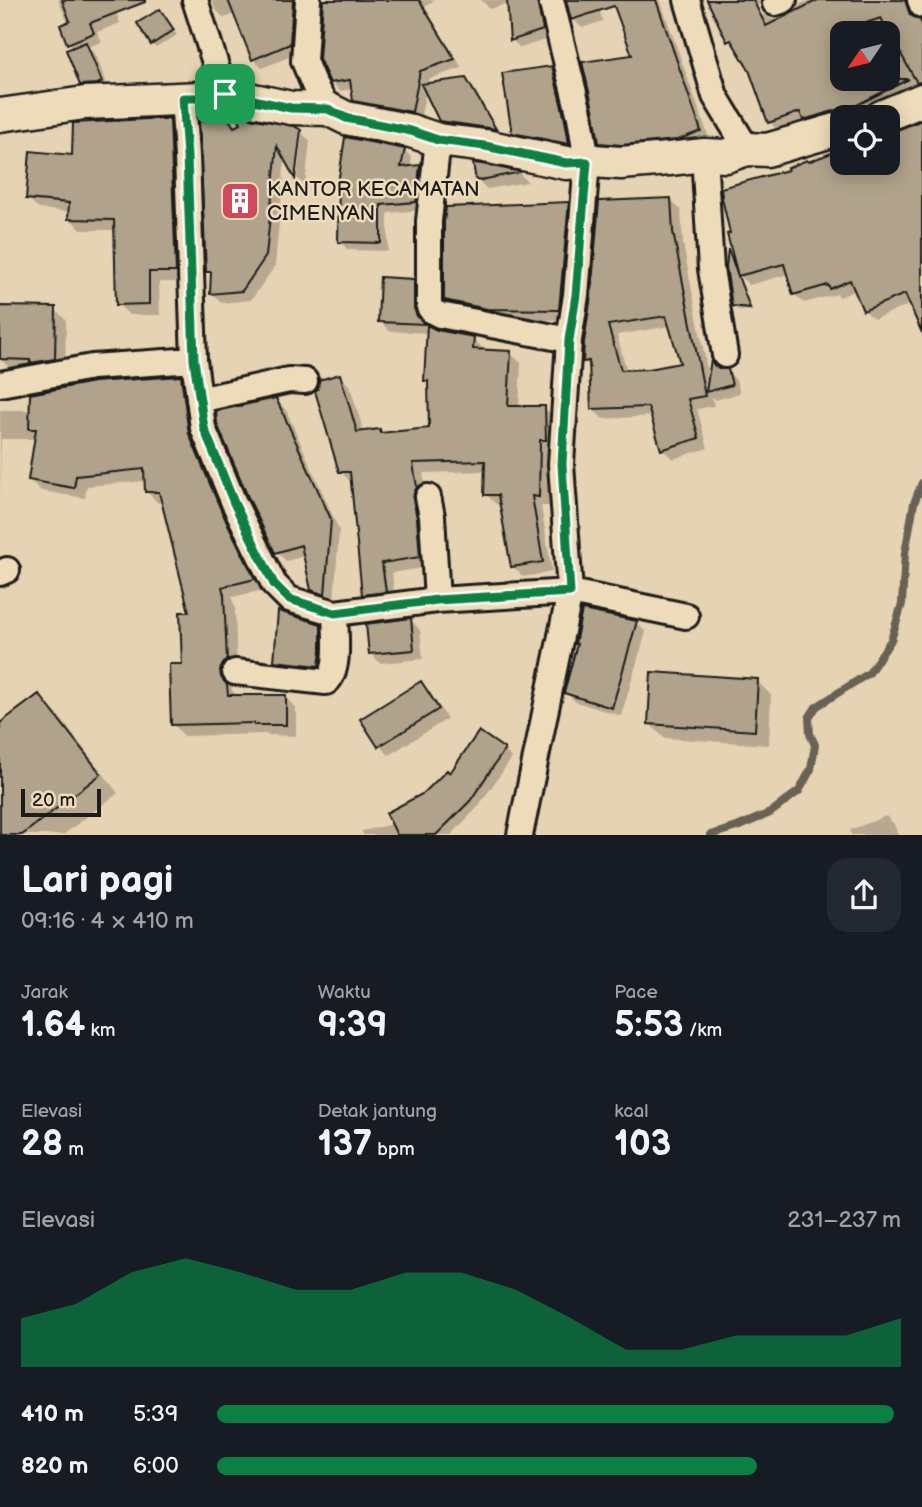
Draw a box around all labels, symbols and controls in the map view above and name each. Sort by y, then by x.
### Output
north arrow [830,21,900,91]
map controls [830,21,900,175]
pin [195,64,255,124]
icon: arrive [206,75,244,113]
button: locate [830,105,900,175]
place label: KANTOR KECAMATAN CIMENYAN [267,177,480,226]
building icon: KANTOR KECAMATAN CIMENYAN [219,180,261,222]
scale bar [21,786,102,818]
text: 20 m [32,789,75,812]
text: Lari pagi [21,858,173,903]
button: share [827,858,901,932]
text: 09:16 · 4 × 410 m [21,907,194,935]
text: Jarak [21,981,68,1004]
text: Waktu [318,981,371,1004]
text: Pace [614,981,658,1004]
text: 1.64 [21,1004,85,1047]
text: 9:39 [318,1004,388,1047]
text: 5:53 [614,1004,684,1047]
text: km [85,1019,115,1042]
text: /km [684,1019,722,1042]
text: Elevasi [21,1100,82,1123]
text: Detak jantung [318,1100,437,1123]
text: kcal [614,1100,648,1123]
text: 28 [21,1123,63,1166]
text: 137 [318,1123,372,1166]
text: 103 [614,1123,671,1166]
text: m [63,1138,84,1161]
text: bpm [372,1138,415,1161]
text: Elevasi [21,1206,95,1234]
text: 231–237 m [787,1206,901,1234]
text: 410 m [21,1400,84,1428]
text: 5:39 [133,1400,178,1428]
text: 820 m [21,1452,88,1480]
text: 6:00 [133,1452,179,1480]

